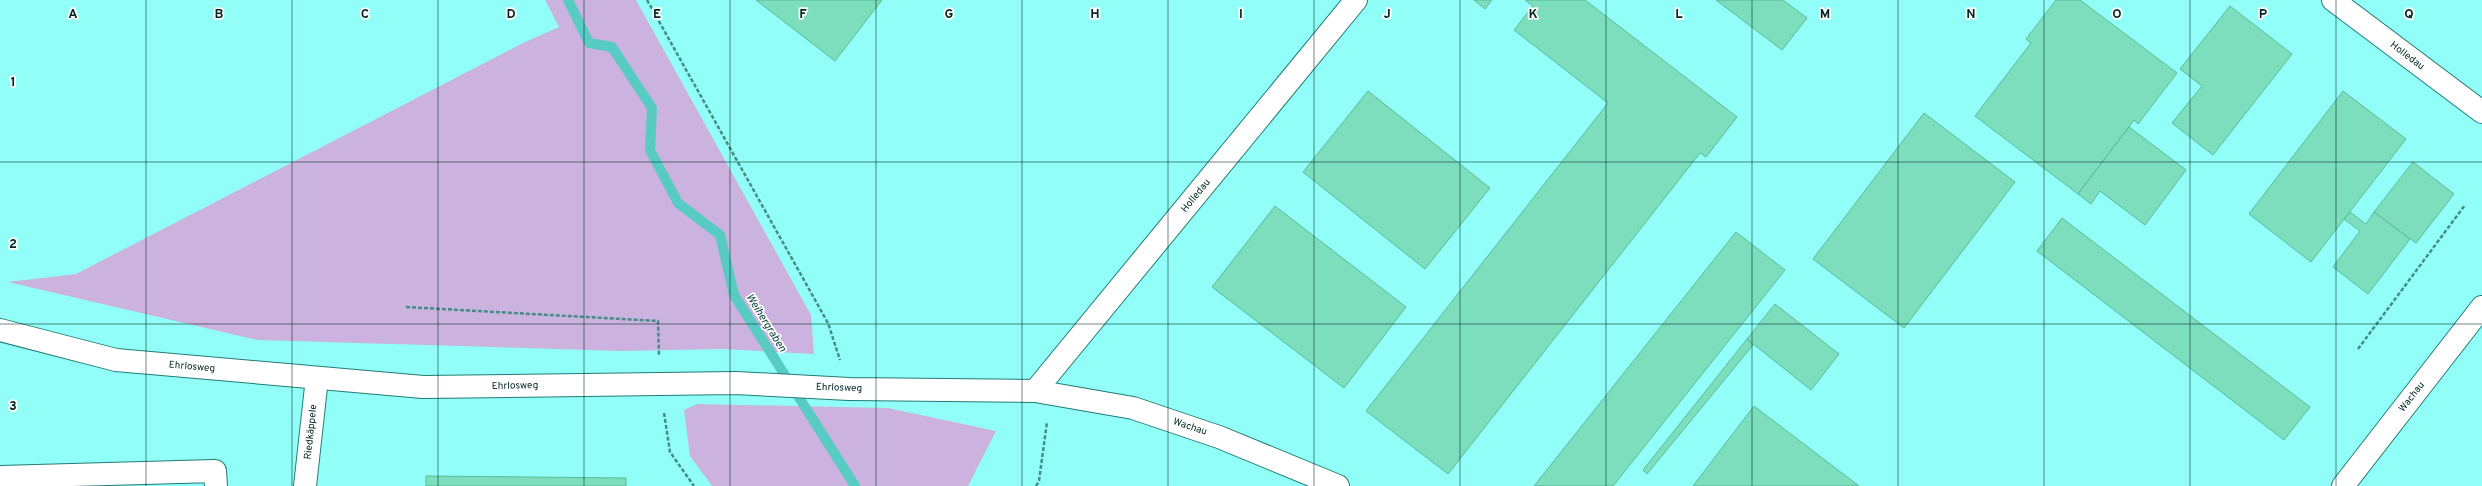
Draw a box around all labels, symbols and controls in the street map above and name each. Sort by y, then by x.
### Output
text: A [68,7,78,23]
text: B [215,7,224,23]
text: C [361,7,369,23]
text: D [506,7,516,23]
text: E [653,7,661,23]
text: F [799,7,807,23]
text: G [945,7,954,23]
text: H [1090,7,1100,23]
text: I [1239,7,1243,23]
text: J [1383,7,1391,23]
text: K [1528,7,1538,23]
text: L [1675,7,1683,23]
text: M [1820,7,1830,23]
text: N [1966,7,1976,23]
text: O [2112,7,2122,23]
text: P [2259,7,2268,23]
text: Q [2404,7,2414,23]
street label: Holledau [2387,39,2427,73]
text: 1 [10,75,16,91]
street label: Holledau [1178,176,1214,216]
text: 2 [9,237,17,253]
water label: Weihergraben [743,291,789,355]
street label: Ehrlosweg [168,358,216,376]
street label: Ehrlosweg [492,379,538,393]
street label: Wachau [2396,379,2428,415]
street label: Ehrlosweg [816,381,862,395]
text: 3 [9,399,17,415]
street label: Riedkäppele [302,404,320,460]
street label: Wachau [1171,415,1209,439]

